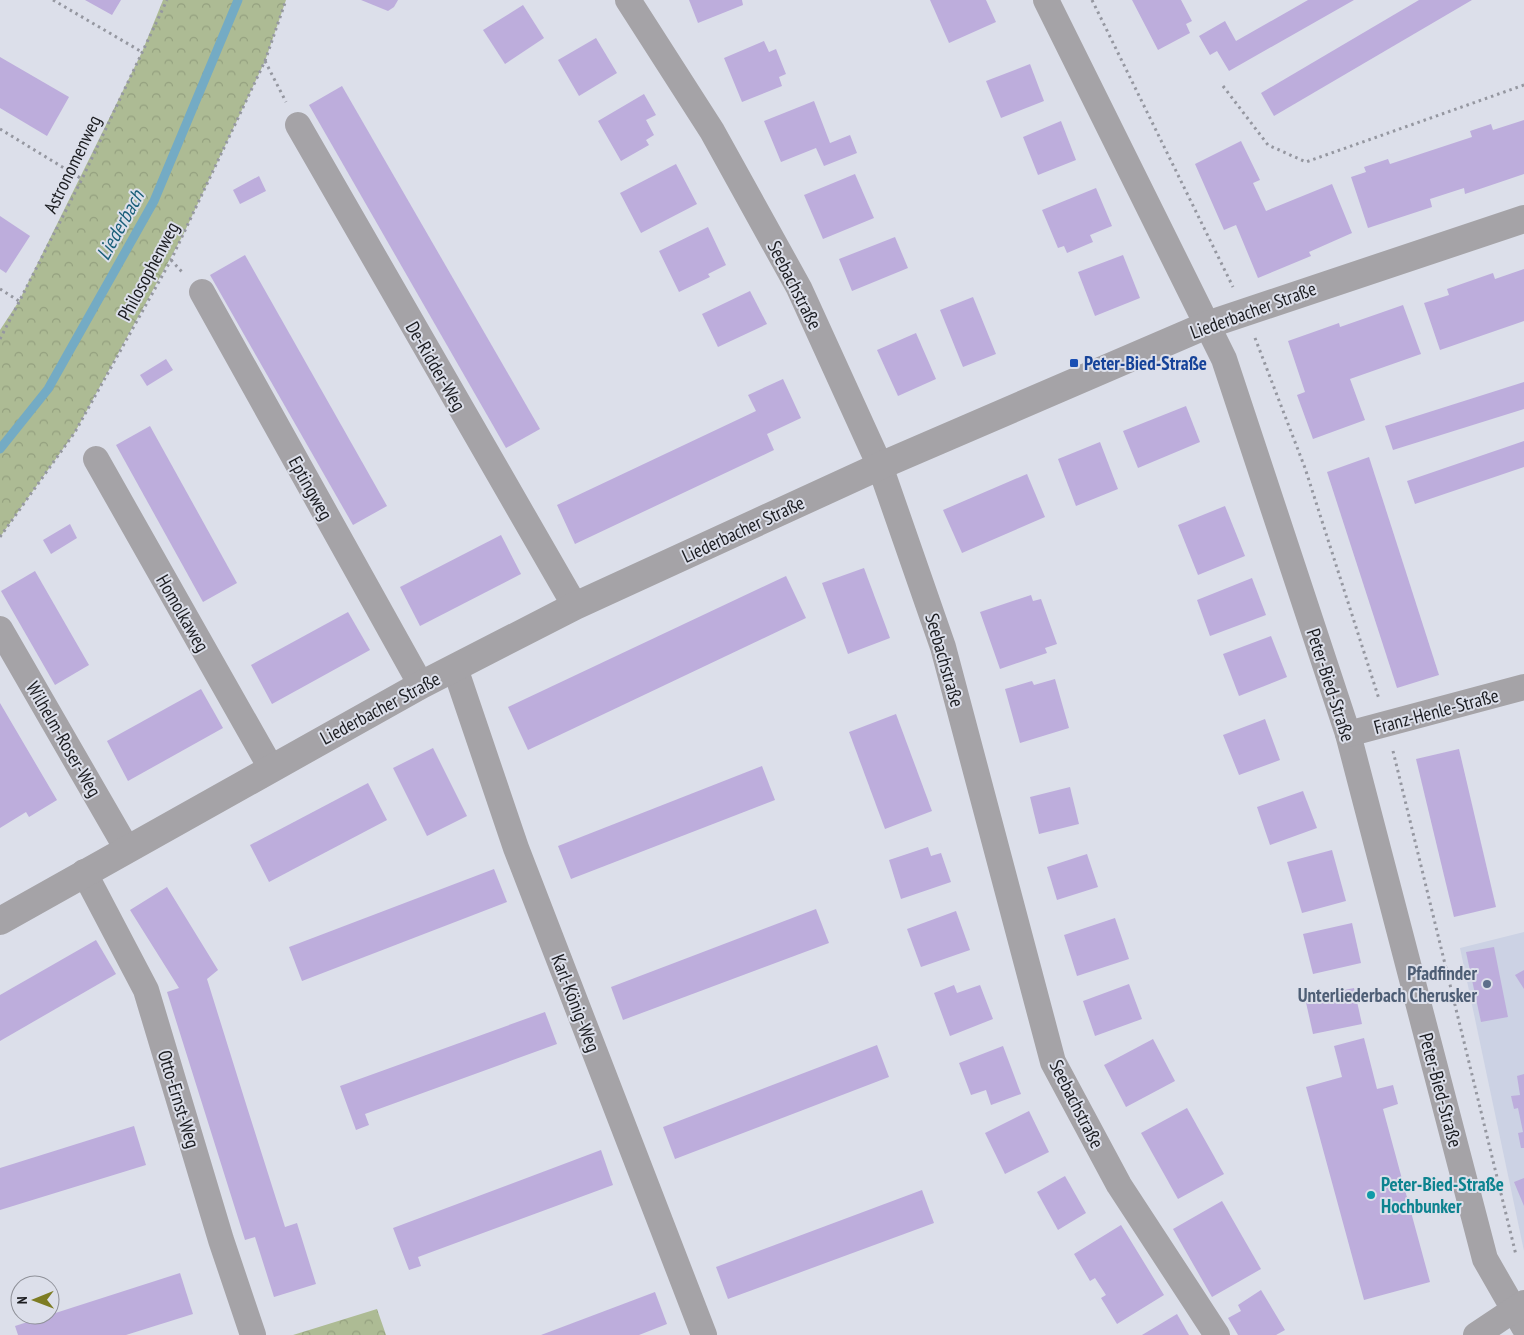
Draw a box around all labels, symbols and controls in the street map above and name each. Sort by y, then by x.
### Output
street label: Astronomenweg [38,111,106,217]
water label: Liederbach [90,184,150,264]
street label: Philosophenweg [112,218,184,324]
street label: Seebachstraße [762,237,828,333]
street label: Liederbacher Straße [1187,276,1319,344]
street label: De-Ridder-Weg [401,317,471,415]
place label: Peter-Bied-Straße [1084,351,1207,375]
marker: Peter-Bied-Straße [1068,357,1080,369]
street label: Eptingweg [284,452,338,524]
street label: Liederbacher Straße [678,490,808,568]
street label: Homolkaweg [151,570,215,656]
street label: Seebachstraße [920,610,970,710]
street label: Peter-Bied-Straße [1301,625,1361,745]
street label: Liederbacher Straße [316,666,444,750]
street label: Wilhelm-Roser-Weg [21,677,107,801]
street label: Franz-Henle-Straße [1371,683,1501,739]
street label: Karl-König-Weg [546,951,606,1055]
place label: Pfadfinder Unterliederbach Cherusker [1298,961,1477,1007]
marker: Pfadfinder Unterliederbach Cherusker [1481,978,1493,990]
street label: Peter-Bied-Straße [1414,1030,1468,1150]
street label: Otto-Ernst-Weg [153,1047,205,1151]
street label: Seebachstraße [1044,1056,1110,1152]
place label: Peter-Bied-Straße Hochbunker [1381,1172,1504,1218]
marker: Peter-Bied-Straße Hochbunker [1365,1189,1377,1201]
north arrow [10,1275,60,1325]
text: N [13,1296,31,1304]

